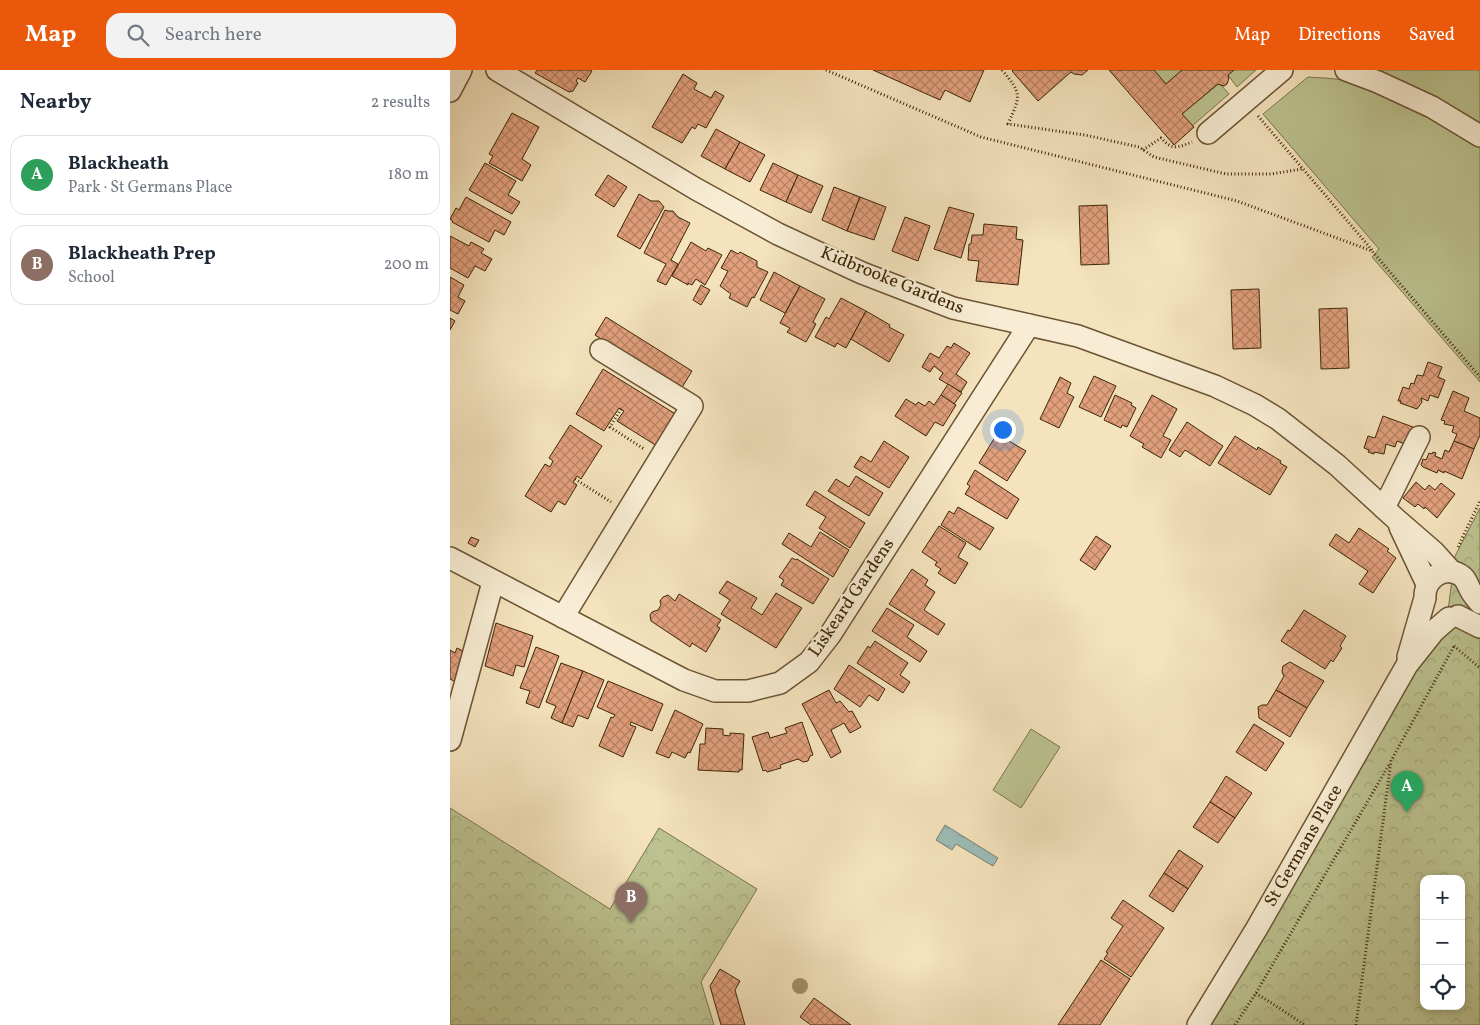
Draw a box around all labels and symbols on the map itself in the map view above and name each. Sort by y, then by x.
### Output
street label: Kidbrooke Gardens [817,241,967,321]
your location [990,417,1016,443]
street label: Liskeard Gardens [803,534,901,662]
pin: A [1391,771,1423,812]
street label: St Germans Place [1259,780,1349,912]
pin: B [615,882,647,923]

